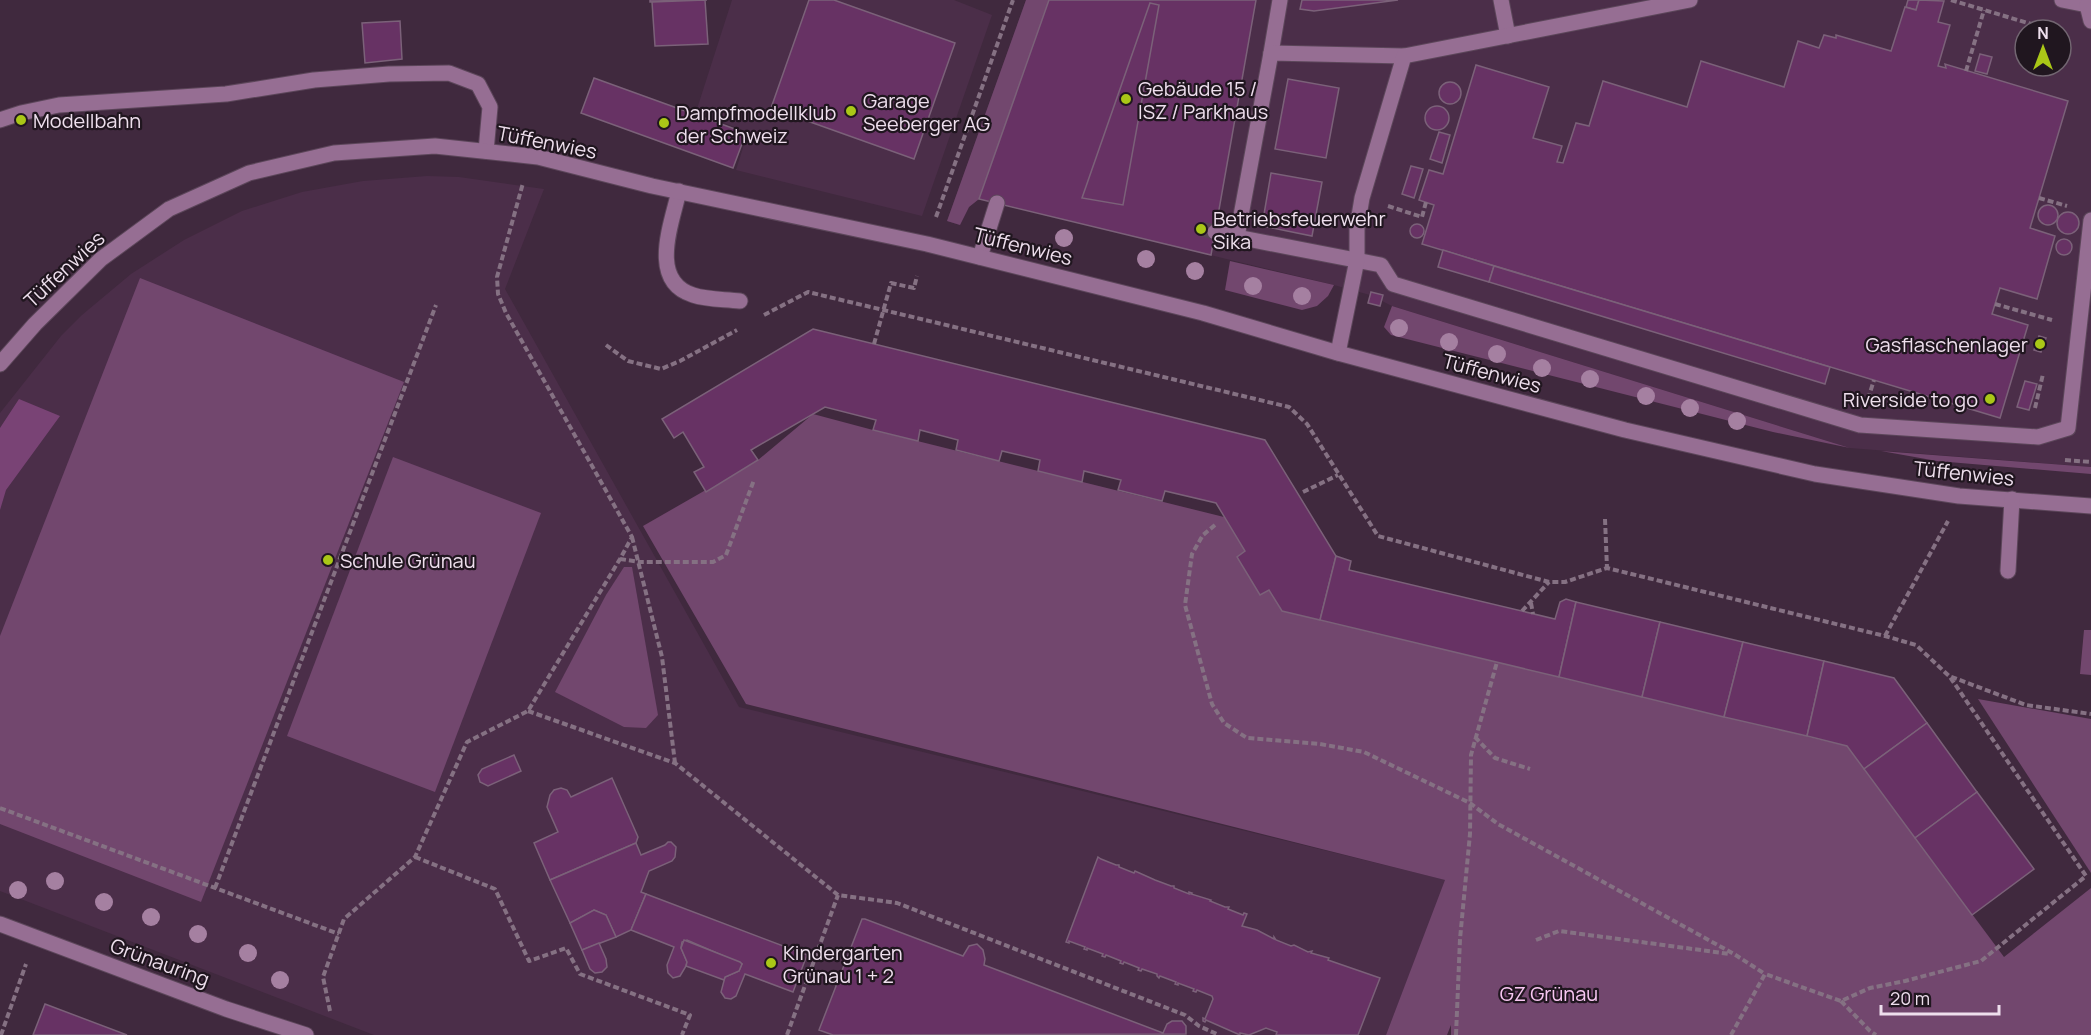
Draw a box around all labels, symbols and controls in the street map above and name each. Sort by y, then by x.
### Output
north arrow [2013,18,2073,78]
text: N [2037,22,2049,44]
place label: Gebäude 15 / ISZ / Parkhaus [1138,75,1268,125]
place label: Garage Seeberger AG [863,87,990,137]
marker: Gebäude 15 / ISZ / Parkhaus [1119,92,1133,106]
place label: Dampfmodellklub der Schweiz [676,99,837,149]
marker: Garage Seeberger AG [844,104,858,118]
place label: Modellbahn [33,107,141,134]
marker: Modellbahn [14,113,28,127]
marker: Dampfmodellklub der Schweiz [657,116,671,130]
street label: Tüffenwies [495,119,599,165]
place label: Betriebsfeuerwehr Sika [1213,205,1386,255]
street label: Tüffenwies [971,221,1075,271]
marker: Betriebsfeuerwehr Sika [1194,222,1208,236]
street label: Tüffenwies [18,225,110,313]
place label: Gasflaschenlager [1865,331,2028,358]
marker: Gasflaschenlager [2033,337,2047,351]
street label: Tüffenwies [1440,347,1544,399]
place label: Riverside to go [1843,386,1978,413]
marker: Riverside to go [1983,392,1997,406]
street label: Tüffenwies [1912,454,2016,492]
place label: Schule Grünau [340,547,476,574]
marker: Schule Grünau [321,553,335,567]
street label: Grünauring [107,932,213,992]
place label: Kindergarten Grünau 1 + 2 [783,939,903,989]
marker: Kindergarten Grünau 1 + 2 [764,956,778,970]
scale bar [1881,978,2000,1016]
park label: GZ Grünau [1500,980,1598,1007]
text: 20 m [1890,986,1930,1010]

